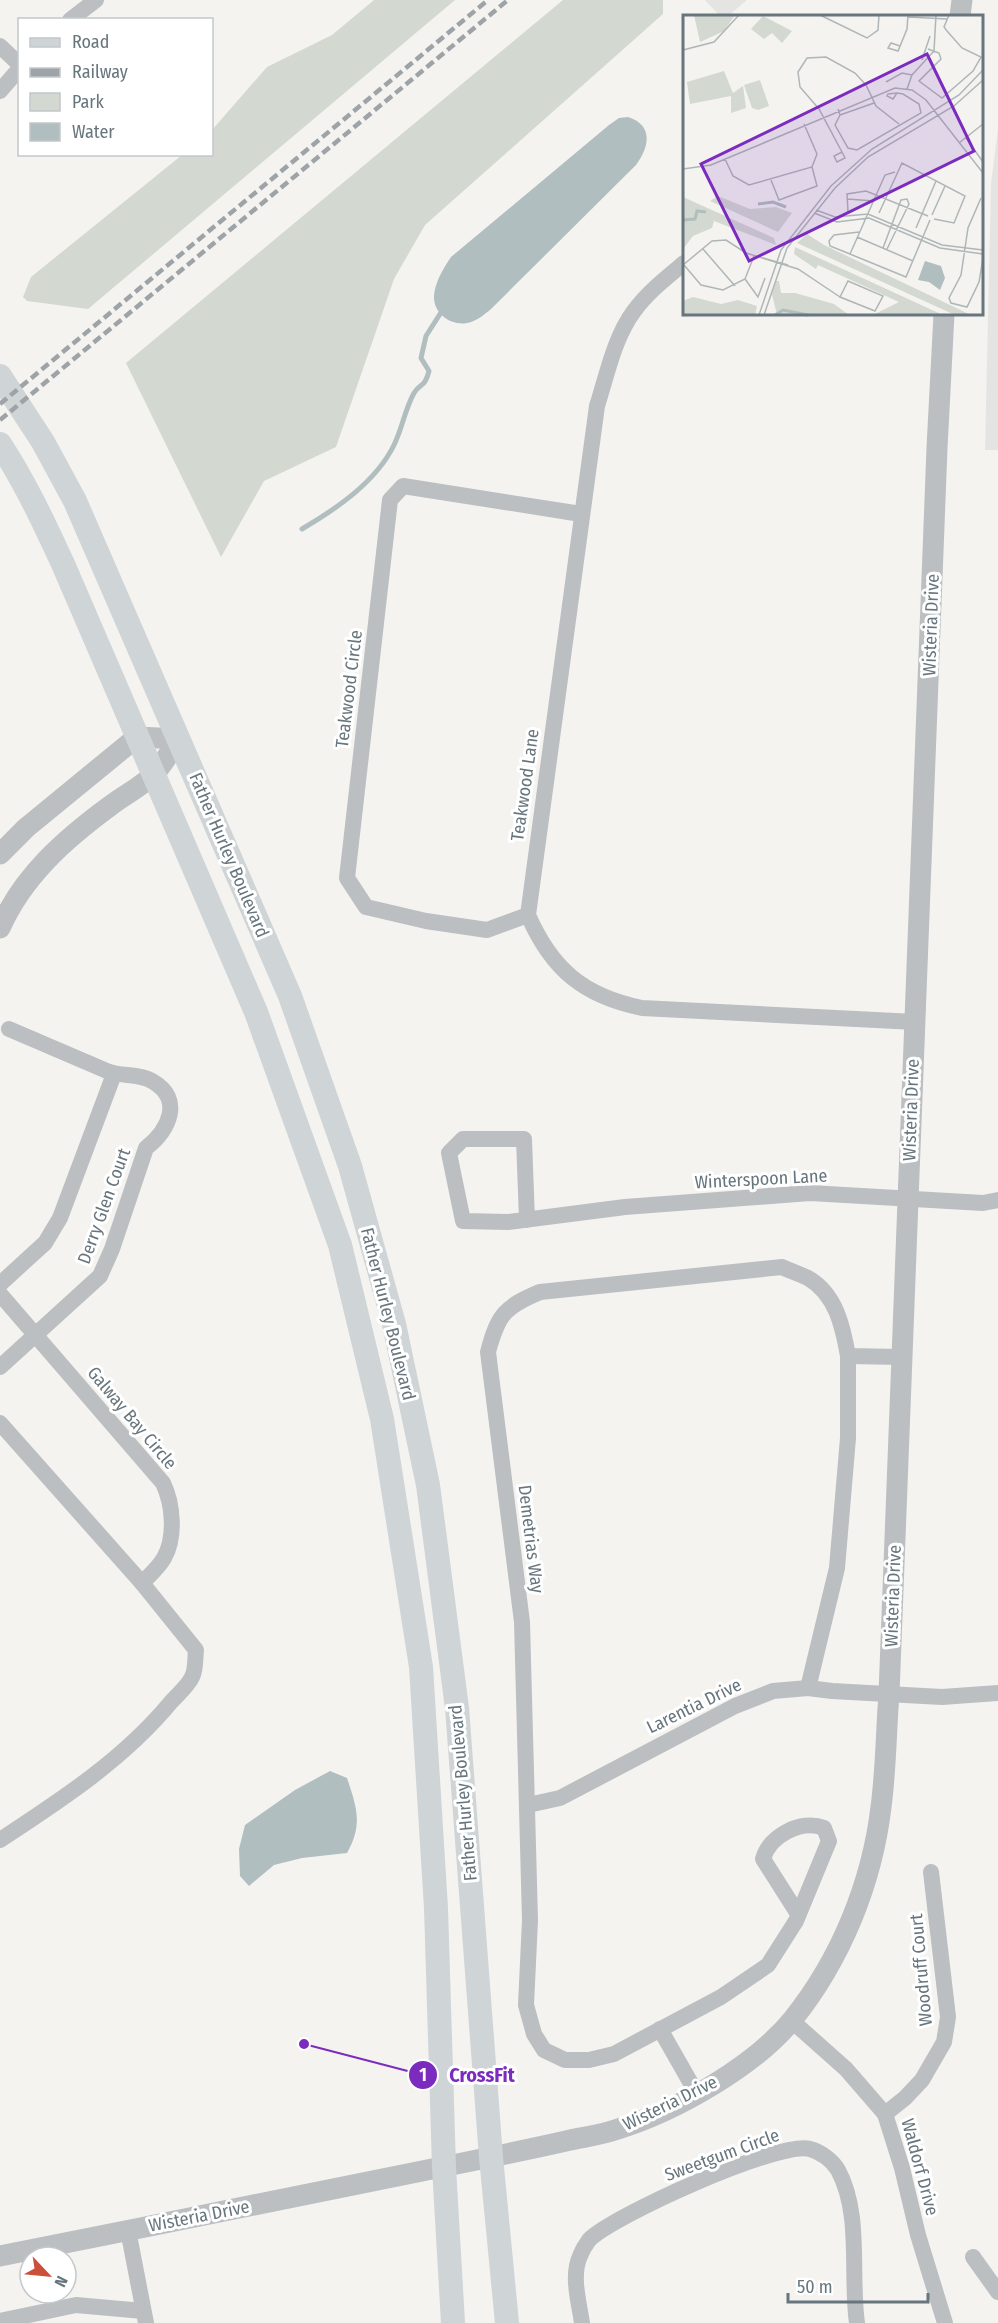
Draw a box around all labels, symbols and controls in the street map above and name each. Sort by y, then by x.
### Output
inset map [683,15,983,315]
legend [18,18,213,156]
text: Road [72,31,109,53]
text: Railway [72,61,128,83]
text: Park [72,91,105,113]
text: Water [72,121,115,143]
street label: Wisteria Drive [918,573,944,676]
street label: Teakwood Circle [331,629,367,749]
street label: Teakwood Lane [506,727,544,842]
street label: Father Hurley Boulevard [184,769,274,941]
street label: Wisteria Drive [898,1058,924,1161]
street label: Derry Glen Court [73,1145,135,1267]
street label: Winterspoon Lane [694,1165,828,1193]
street label: Father Hurley Boulevard [356,1225,420,1403]
street label: Galway Bay Circle [83,1362,181,1474]
street label: Demetrias Way [513,1484,549,1594]
street label: Wisteria Drive [880,1544,906,1647]
street label: Larentia Drive [643,1674,745,1738]
street label: Father Hurley Boulevard [444,1704,482,1882]
street label: Woodruff Court [905,1913,937,2027]
callout: CrossFit [408,2056,527,2094]
text: CrossFit [449,2063,516,2087]
text: 1 [419,2064,427,2086]
street label: Wisteria Drive [619,2071,721,2135]
street label: Waldorf Drive [896,2116,944,2218]
street label: Sweetgum Circle [662,2124,783,2186]
street label: Wisteria Drive [147,2195,251,2237]
north arrow [18,2245,78,2305]
scale bar [788,2266,928,2304]
text: N [50,2273,72,2290]
text: 50 m [797,2276,833,2298]

